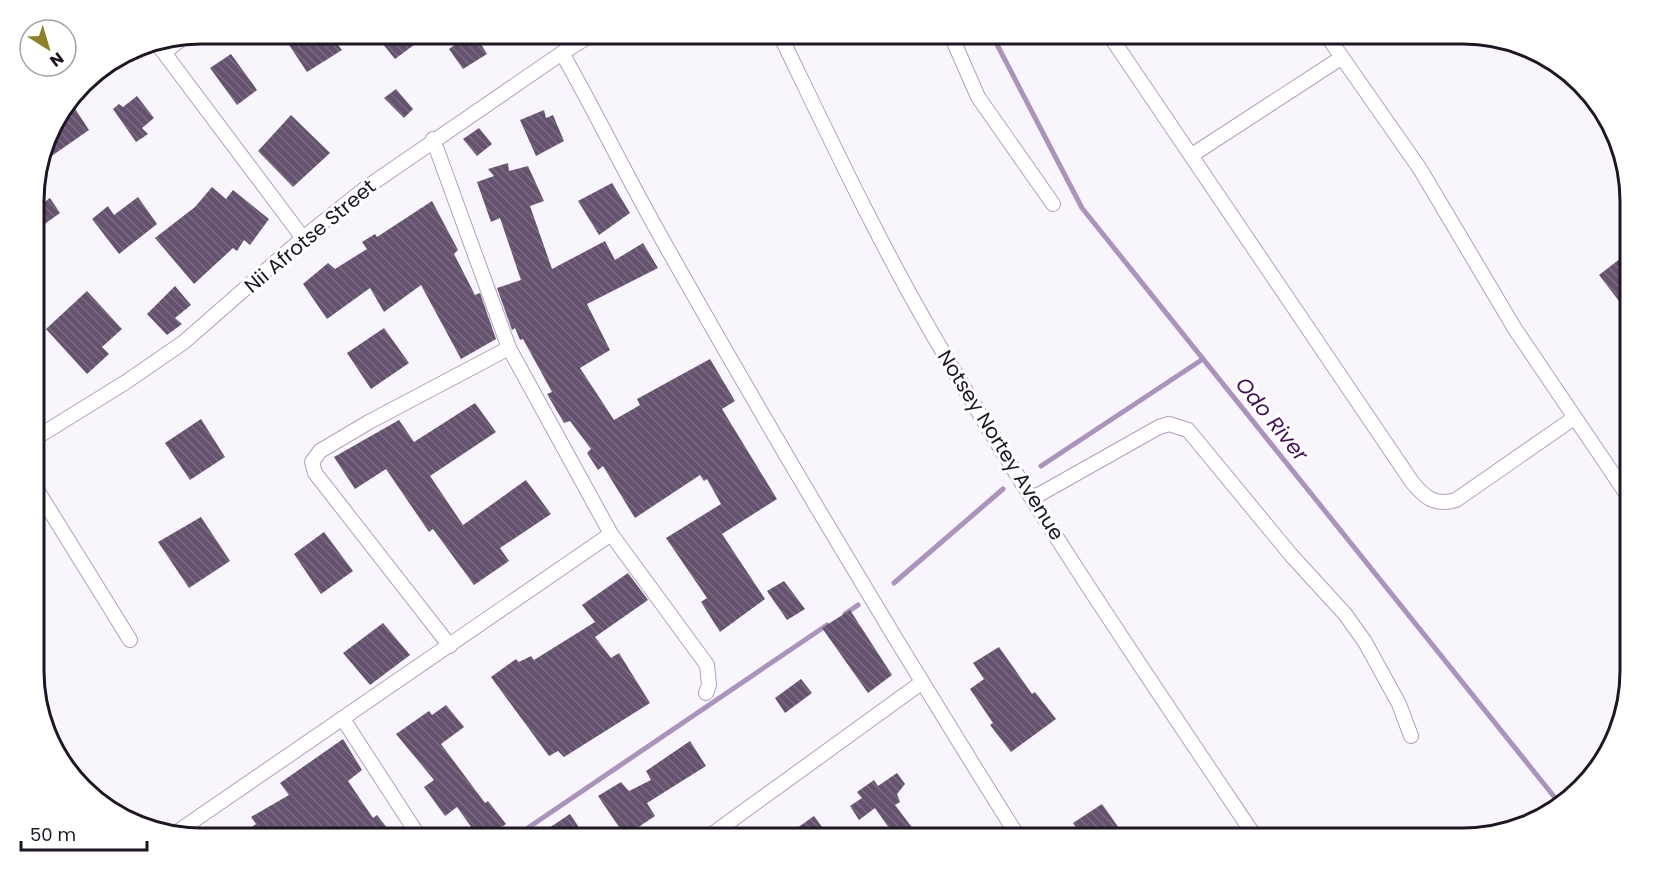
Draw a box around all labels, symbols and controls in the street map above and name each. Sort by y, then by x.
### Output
north arrow [18,18,78,78]
text: N [45,47,68,72]
street label: Nii Afrotse Street [238,173,382,299]
street label: Notsey Nortey Avenue [931,345,1071,545]
water label: Odo River [1229,371,1316,468]
scale bar [21,814,147,852]
text: 50 m [30,822,76,847]

